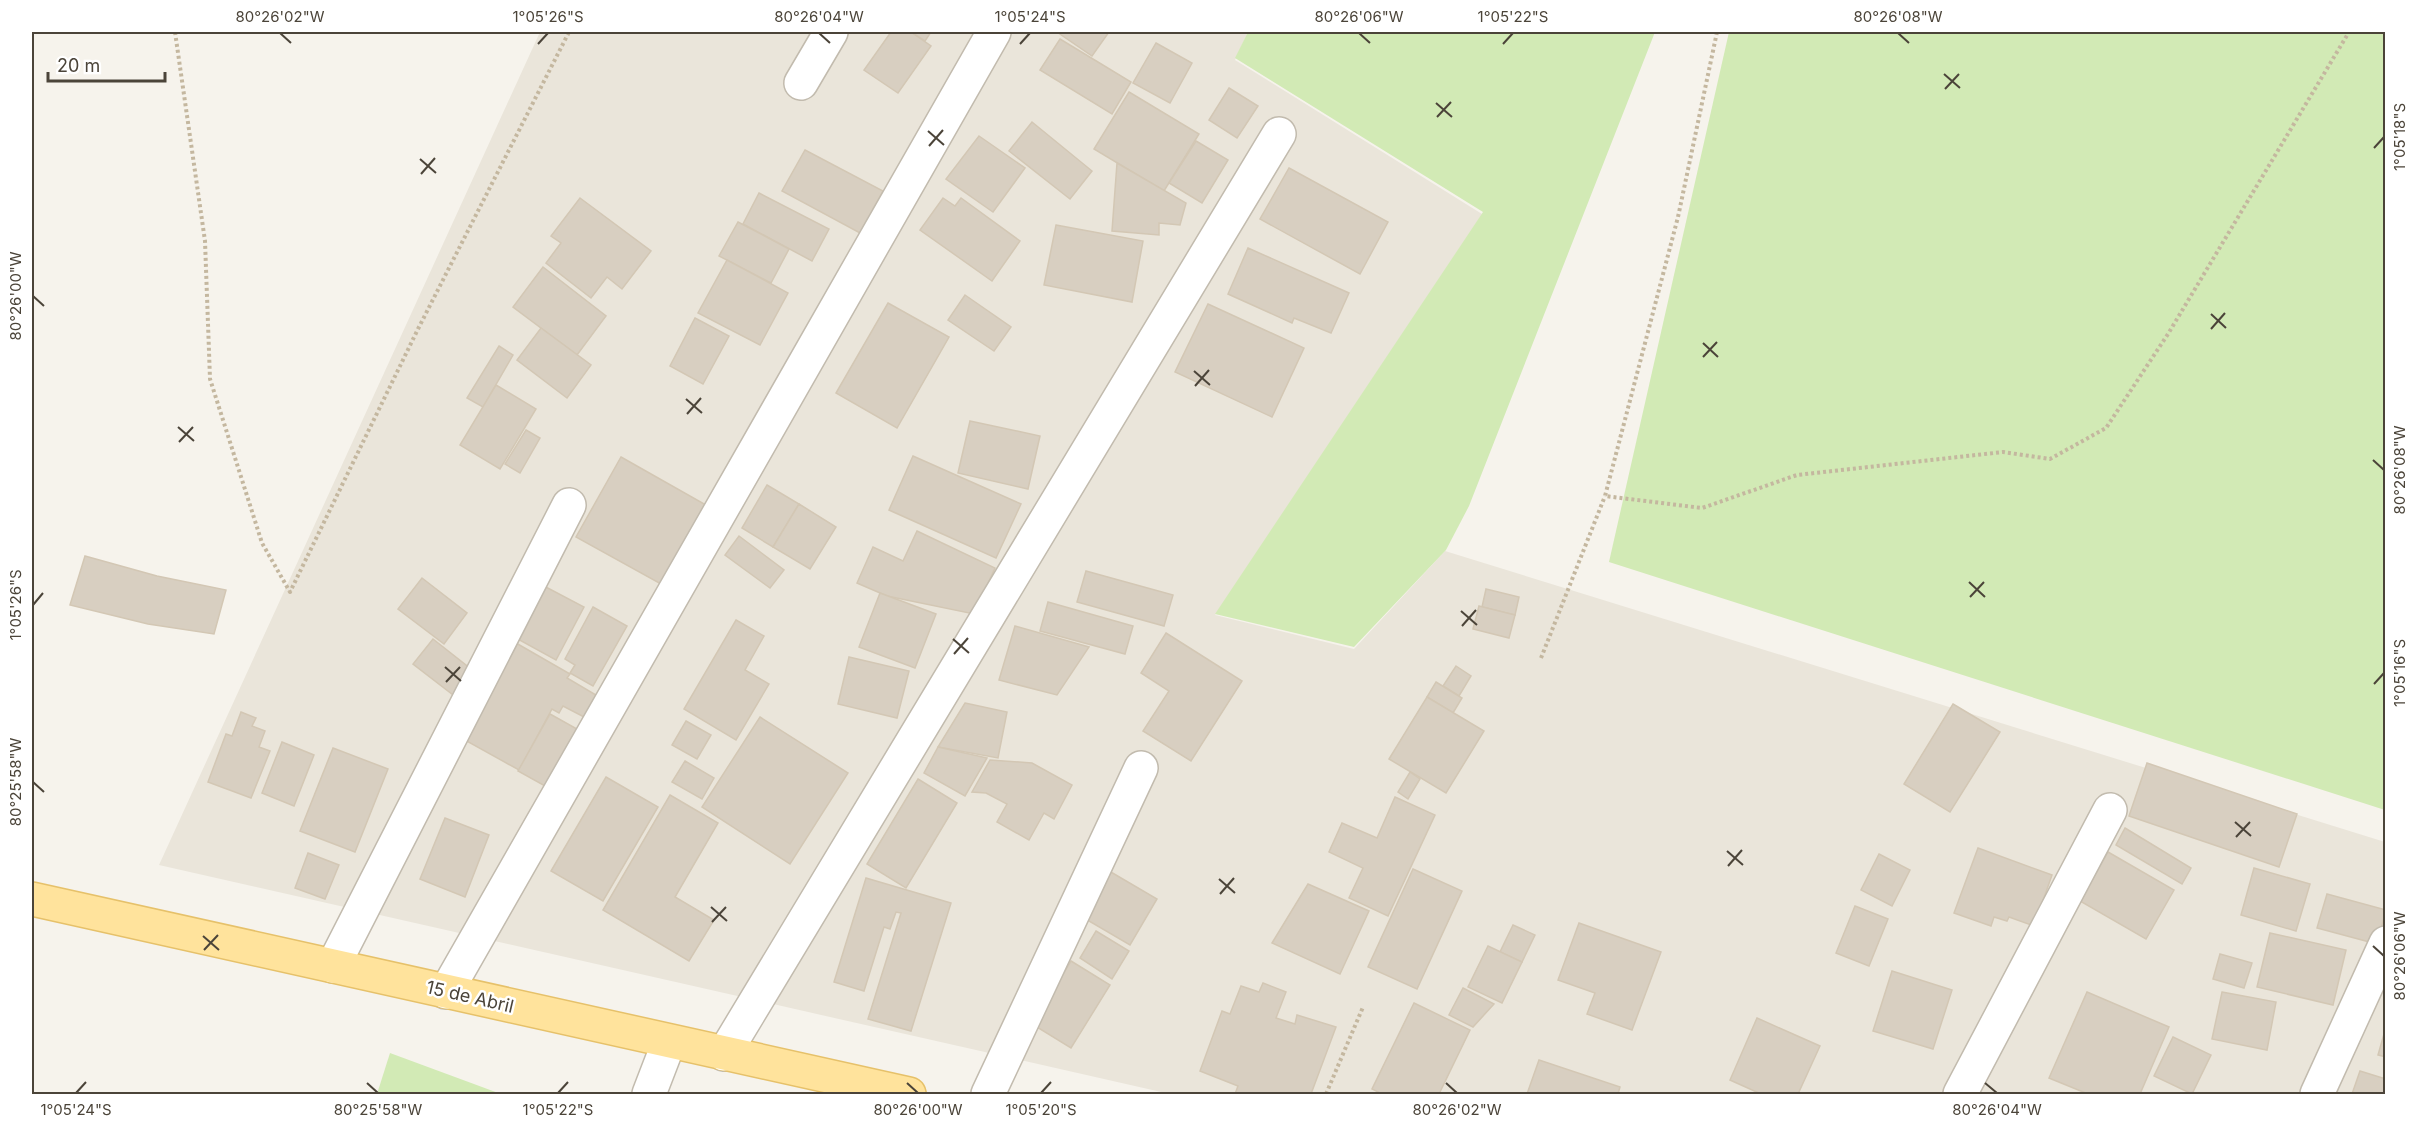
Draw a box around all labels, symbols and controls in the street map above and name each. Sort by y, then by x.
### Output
text: 80°26'02"W [236,7,325,26]
text: 1°05'26"S [512,7,584,26]
text: 80°26'04"W [774,7,864,26]
text: 1°05'24"S [994,7,1066,26]
text: 80°26'06"W [1314,7,1404,26]
text: 1°05'22"S [1478,7,1548,26]
text: 80°26'08"W [1853,7,1943,26]
scale bar [48,45,165,83]
text: 20 m [57,55,100,76]
text: 1°05'18"S [2390,103,2409,171]
text: 80°26'00"W [6,251,25,341]
text: 80°26'08"W [2390,425,2409,515]
text: 1°05'26"S [6,569,25,641]
text: 1°05'16"S [2390,639,2409,707]
text: 80°25'58"W [6,738,25,826]
text: 80°26'06"W [2390,911,2409,1001]
street label: 15 de Abril [424,976,516,1017]
text: 1°05'24"S [40,1100,112,1119]
text: 80°25'58"W [334,1100,422,1119]
text: 1°05'22"S [523,1100,593,1119]
text: 80°26'00"W [873,1100,963,1119]
text: 1°05'20"S [1005,1100,1077,1119]
text: 80°26'02"W [1413,1100,1502,1119]
text: 80°26'04"W [1952,1100,2042,1119]

